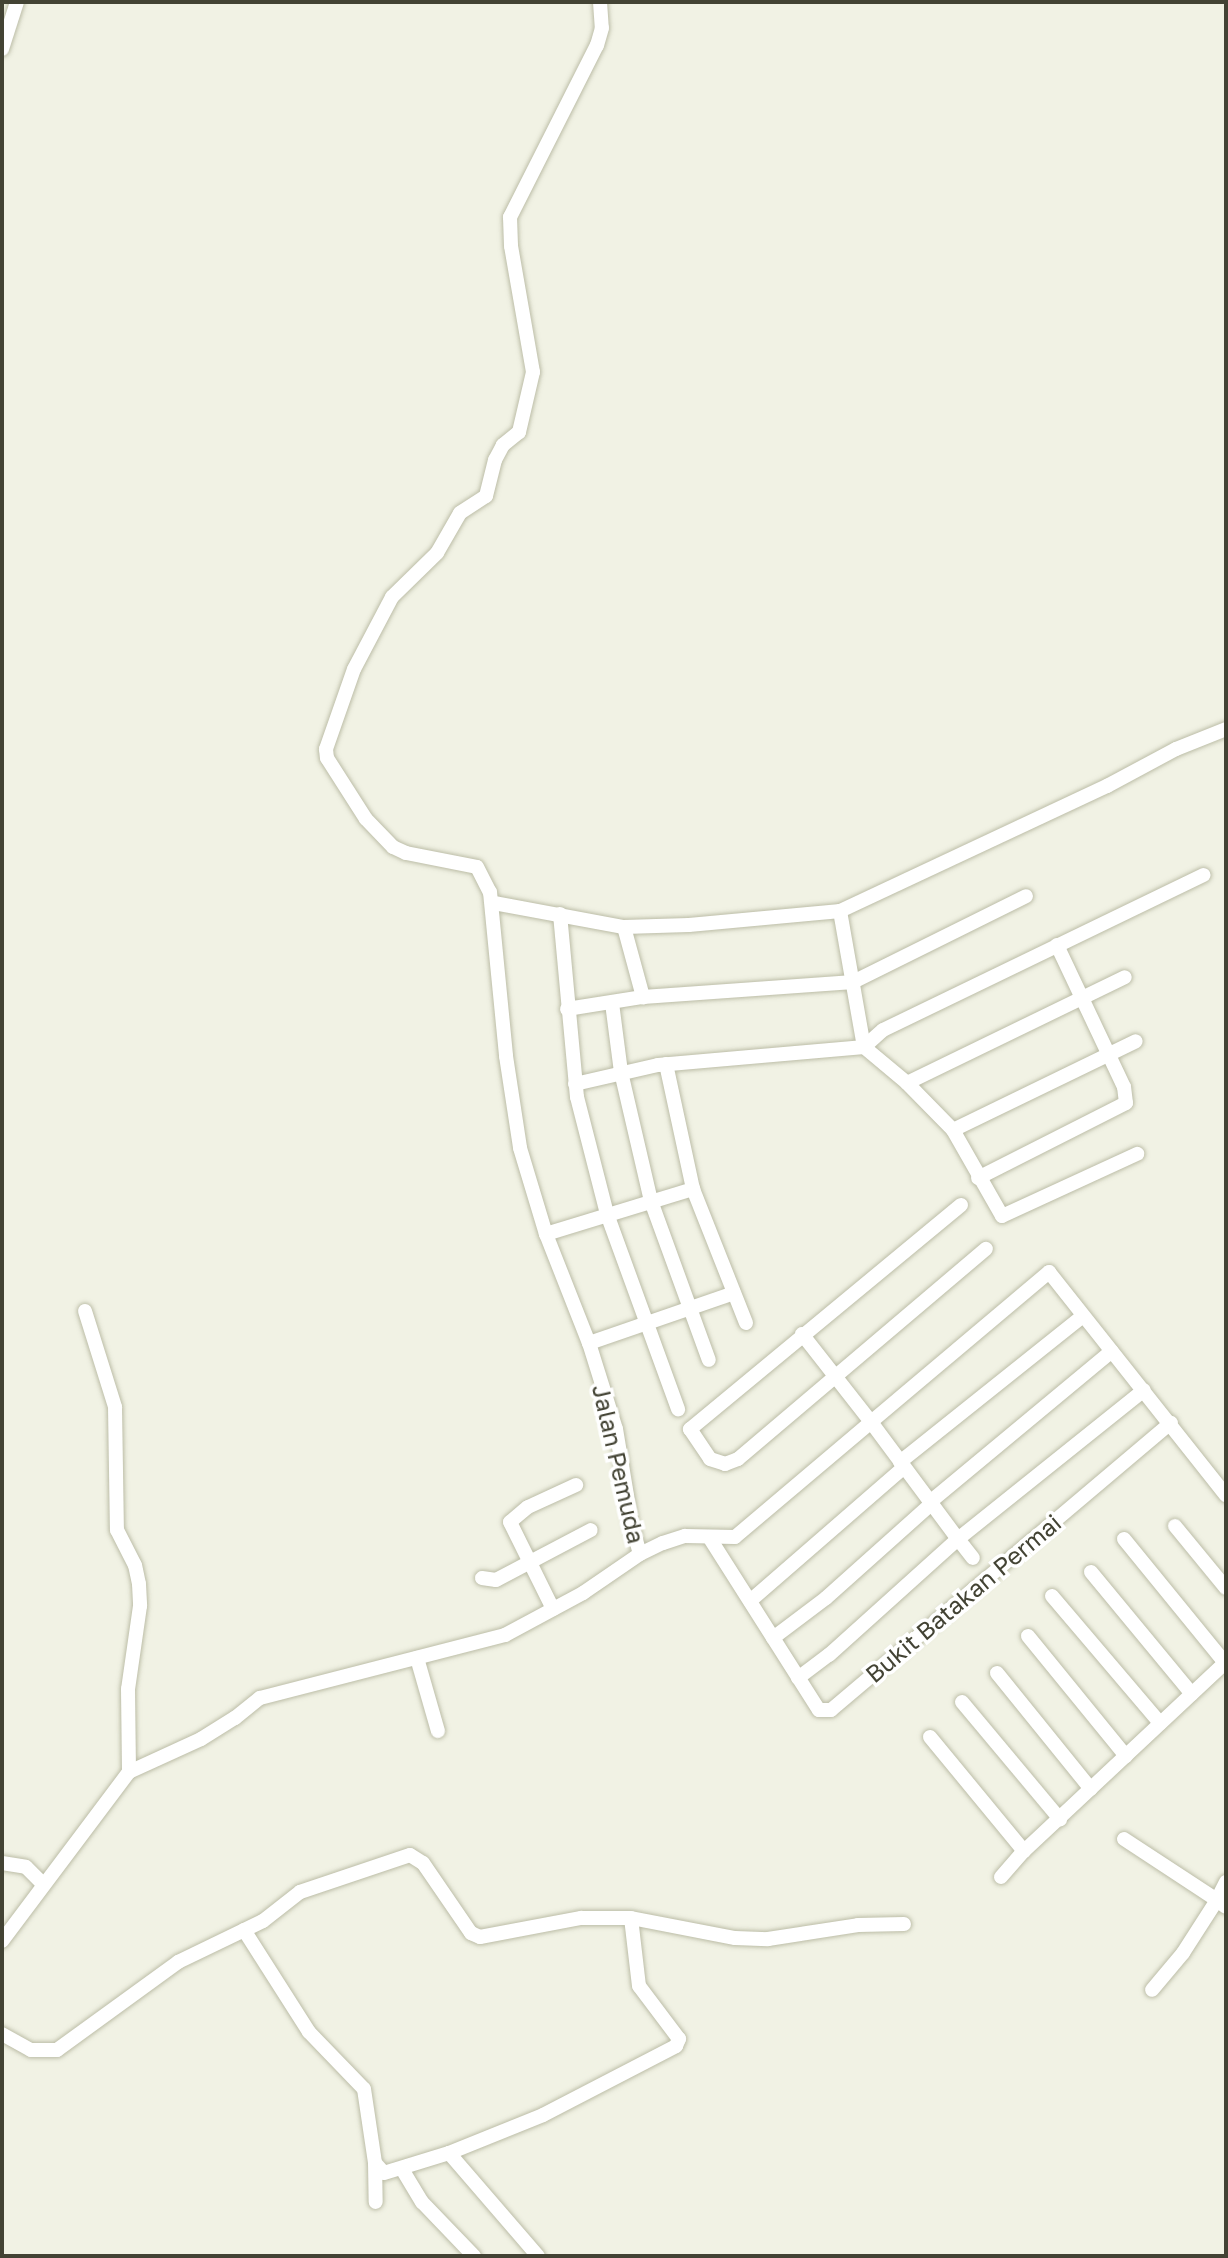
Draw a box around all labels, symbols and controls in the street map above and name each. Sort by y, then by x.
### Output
street label: Jalan Pemuda [587,1382,651,1546]
street label: Bukit Batakan Permai [859,1508,1067,1688]

